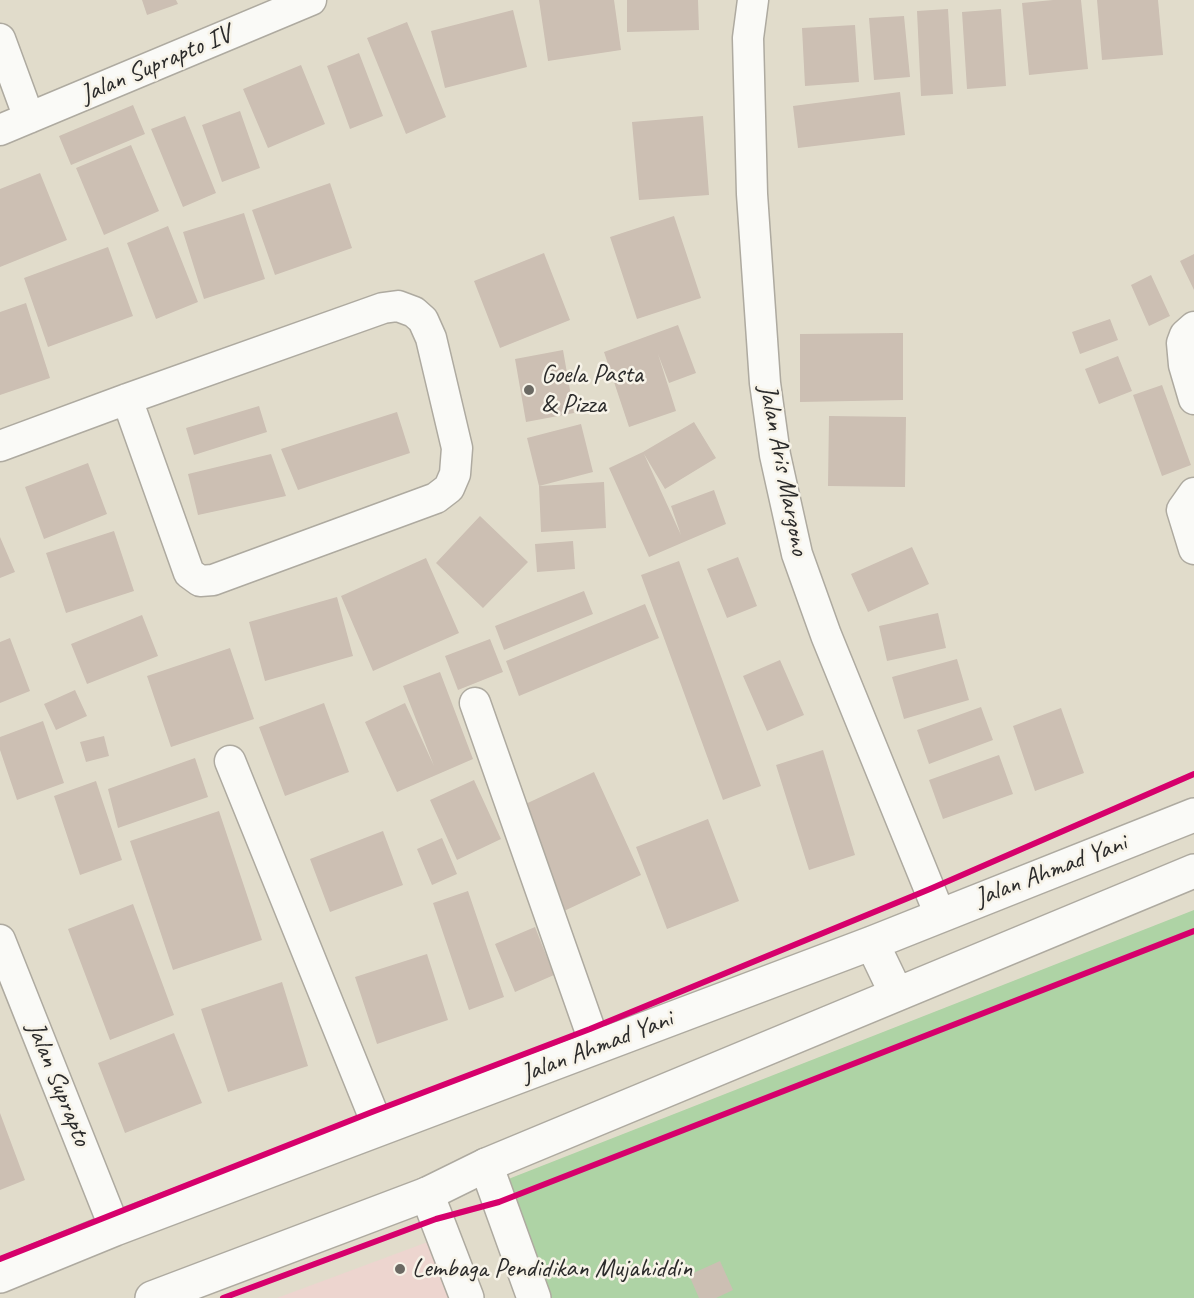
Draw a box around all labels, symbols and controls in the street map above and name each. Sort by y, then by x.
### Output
street label: Jalan Suprapto IV [76,19,236,111]
place label: Goela Pasta & Pizza [541,359,643,420]
street label: Jalan Aris Margono [751,382,815,558]
marker: Goela Pasta & Pizza [522,383,536,397]
street label: Jalan Ahmad Yani [971,828,1131,914]
street label: Jalan Ahmad Yani [517,1004,677,1090]
street label: Jalan Suprapto [19,1018,97,1150]
place label: Lembaga Pendidikan Mujahiddin [412,1253,692,1285]
marker: Lembaga Pendidikan Mujahiddin [393,1262,407,1276]

